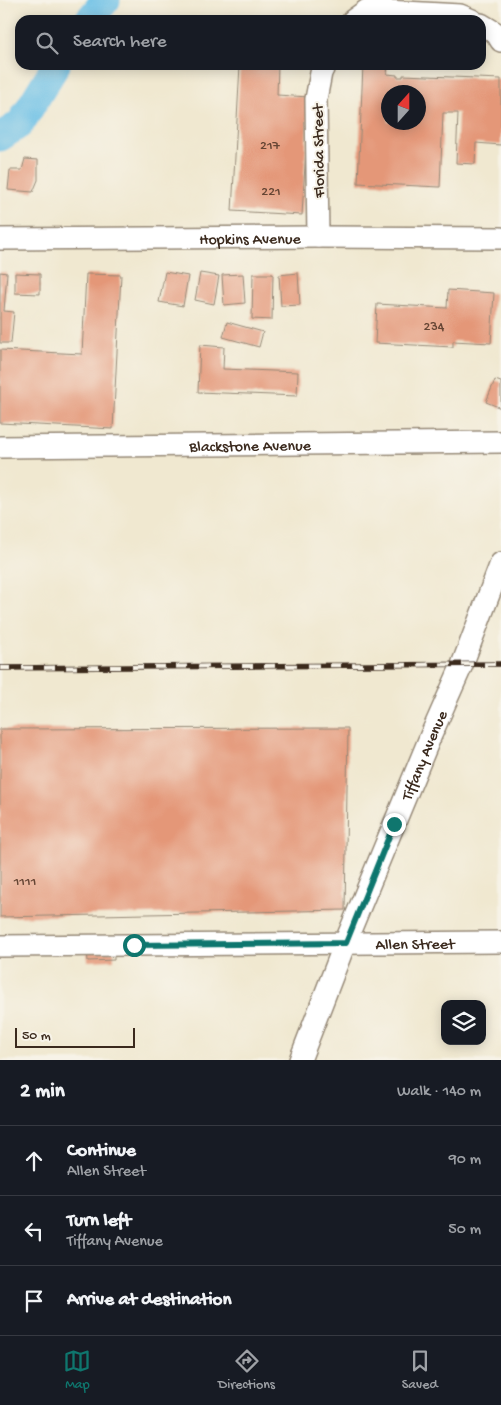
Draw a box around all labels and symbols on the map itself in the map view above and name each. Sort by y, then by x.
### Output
north arrow [381,85,426,130]
street label: Florida Street [310,102,331,199]
house number: 217 [260,138,281,155]
house number: 221 [261,184,281,201]
street label: Hopkins Avenue [199,231,302,251]
house number: 234 [424,319,445,336]
street label: Blackstone Avenue [188,438,312,458]
street label: Tiffany Avenue [399,708,454,805]
route end [383,813,406,836]
house number: 1111 [13,874,36,891]
route start [123,934,146,957]
street label: Allen Street [376,936,456,956]
scale bar [15,1025,135,1048]

